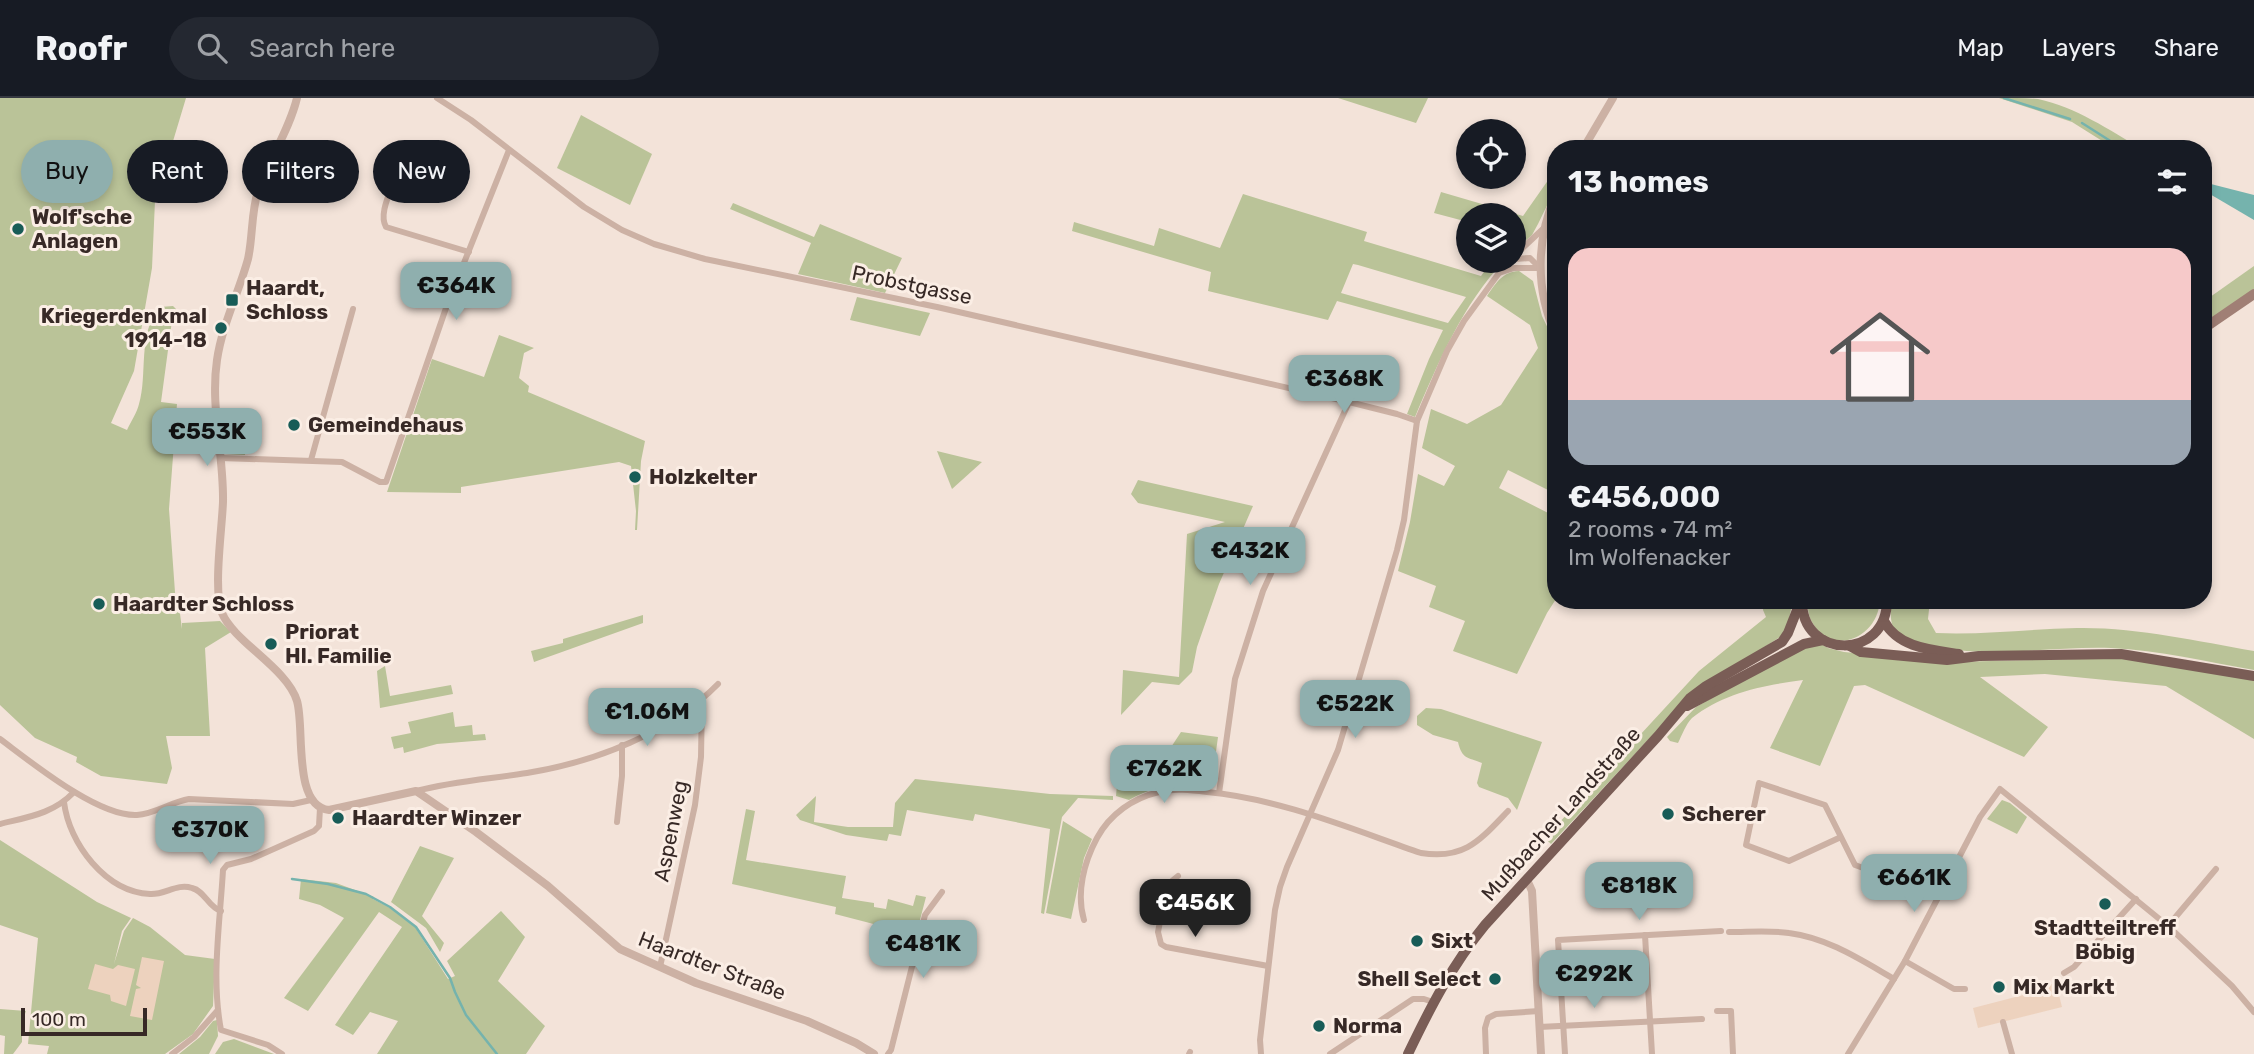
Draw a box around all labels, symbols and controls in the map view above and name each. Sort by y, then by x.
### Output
search box [169,17,659,80]
text: Roofr [35,29,127,68]
icon: search [193,29,231,67]
text: Search here [249,33,395,64]
text: Map [1957,34,2004,62]
text: Layers [2042,34,2116,62]
text: Share [2154,34,2219,62]
map controls [1456,119,1526,273]
button: locate [1456,119,1526,189]
chip: Buy [21,140,113,203]
chip: Rent [127,140,228,203]
chip: Filters [242,140,359,203]
chip: New [373,140,470,203]
icon: filters [2153,163,2191,201]
text: 13 homes [1568,164,1709,200]
button: layers [1456,203,1526,273]
place label: Wolf'sche Anlagen [32,204,132,253]
marker: Wolf'sche Anlagen [10,221,26,237]
street label: Probstgasse [850,260,974,309]
pin: €364K [407,262,505,322]
text: €364K [416,271,496,299]
place label: Haardt, Schloss [246,275,328,324]
marker: Haardt, Schloss [224,292,240,308]
icon: home [1817,294,1943,420]
place label: Kriegerdenkmal 1914-18 [41,303,207,352]
marker: Kriegerdenkmal 1914-18 [213,320,229,336]
pin: €368K [1295,356,1393,415]
text: €368K [1304,364,1384,392]
pin: €553K [158,408,256,468]
place label: Gemeindehaus [308,412,464,437]
text: €553K [168,417,246,445]
marker: Gemeindehaus [286,417,302,433]
place label: Holzkelter [649,464,758,489]
marker: Holzkelter [627,469,643,485]
text: €456,000 [1568,479,1720,515]
text: 2 rooms · 74 m² [1568,515,1732,543]
pin: €432K [1201,528,1299,587]
text: €432K [1210,536,1290,564]
text: Im Wolfenacker [1568,543,1731,571]
place label: Haardter Schloss [113,591,294,616]
marker: Haardter Schloss [91,596,107,612]
place label: Priorat Hl. Familie [285,619,392,668]
marker: Priorat Hl. Familie [263,636,279,652]
pin: €522K [1306,680,1404,740]
pin: €1.06M [590,688,704,748]
text: €522K [1316,689,1394,717]
text: €1.06M [604,697,690,725]
street label: Mußbacher Landstraße [1476,721,1645,906]
pin: €762K [1115,746,1213,805]
text: €762K [1126,754,1202,782]
street label: Aspenweg [648,778,693,884]
place label: Scherer [1682,801,1766,826]
place label: Haardter Winzer [352,805,522,830]
pin: €370K [161,806,259,866]
marker: Scherer [1660,806,1676,822]
marker: Haardter Winzer [330,810,346,826]
text: €370K [171,815,249,843]
pin: €661K [1865,854,1963,914]
pin: €818K [1590,862,1688,922]
text: €661K [1877,863,1951,891]
text: €818K [1601,871,1677,899]
pin: €456K [1146,880,1244,939]
text: €456K [1156,888,1234,916]
marker: Stadtteiltreff Böbig [2097,896,2113,912]
place label: Stadtteiltreff Böbig [2034,915,2176,964]
pin: €481K [874,920,972,980]
street label: Haardter Straße [635,926,789,1005]
place label: Sixt [1431,928,1473,953]
text: €481K [885,929,961,957]
marker: Sixt [1409,933,1425,949]
pin: €292K [1545,950,1643,1010]
text: €292K [1555,959,1633,987]
place label: Shell Select [1357,966,1481,991]
marker: Shell Select [1487,971,1503,987]
place label: Mix Markt [2013,974,2115,999]
marker: Mix Markt [1991,979,2007,995]
scale bar [21,1005,147,1037]
text: 100 m [32,1008,86,1031]
place label: Norma [1333,1013,1402,1038]
marker: Norma [1311,1018,1327,1034]

